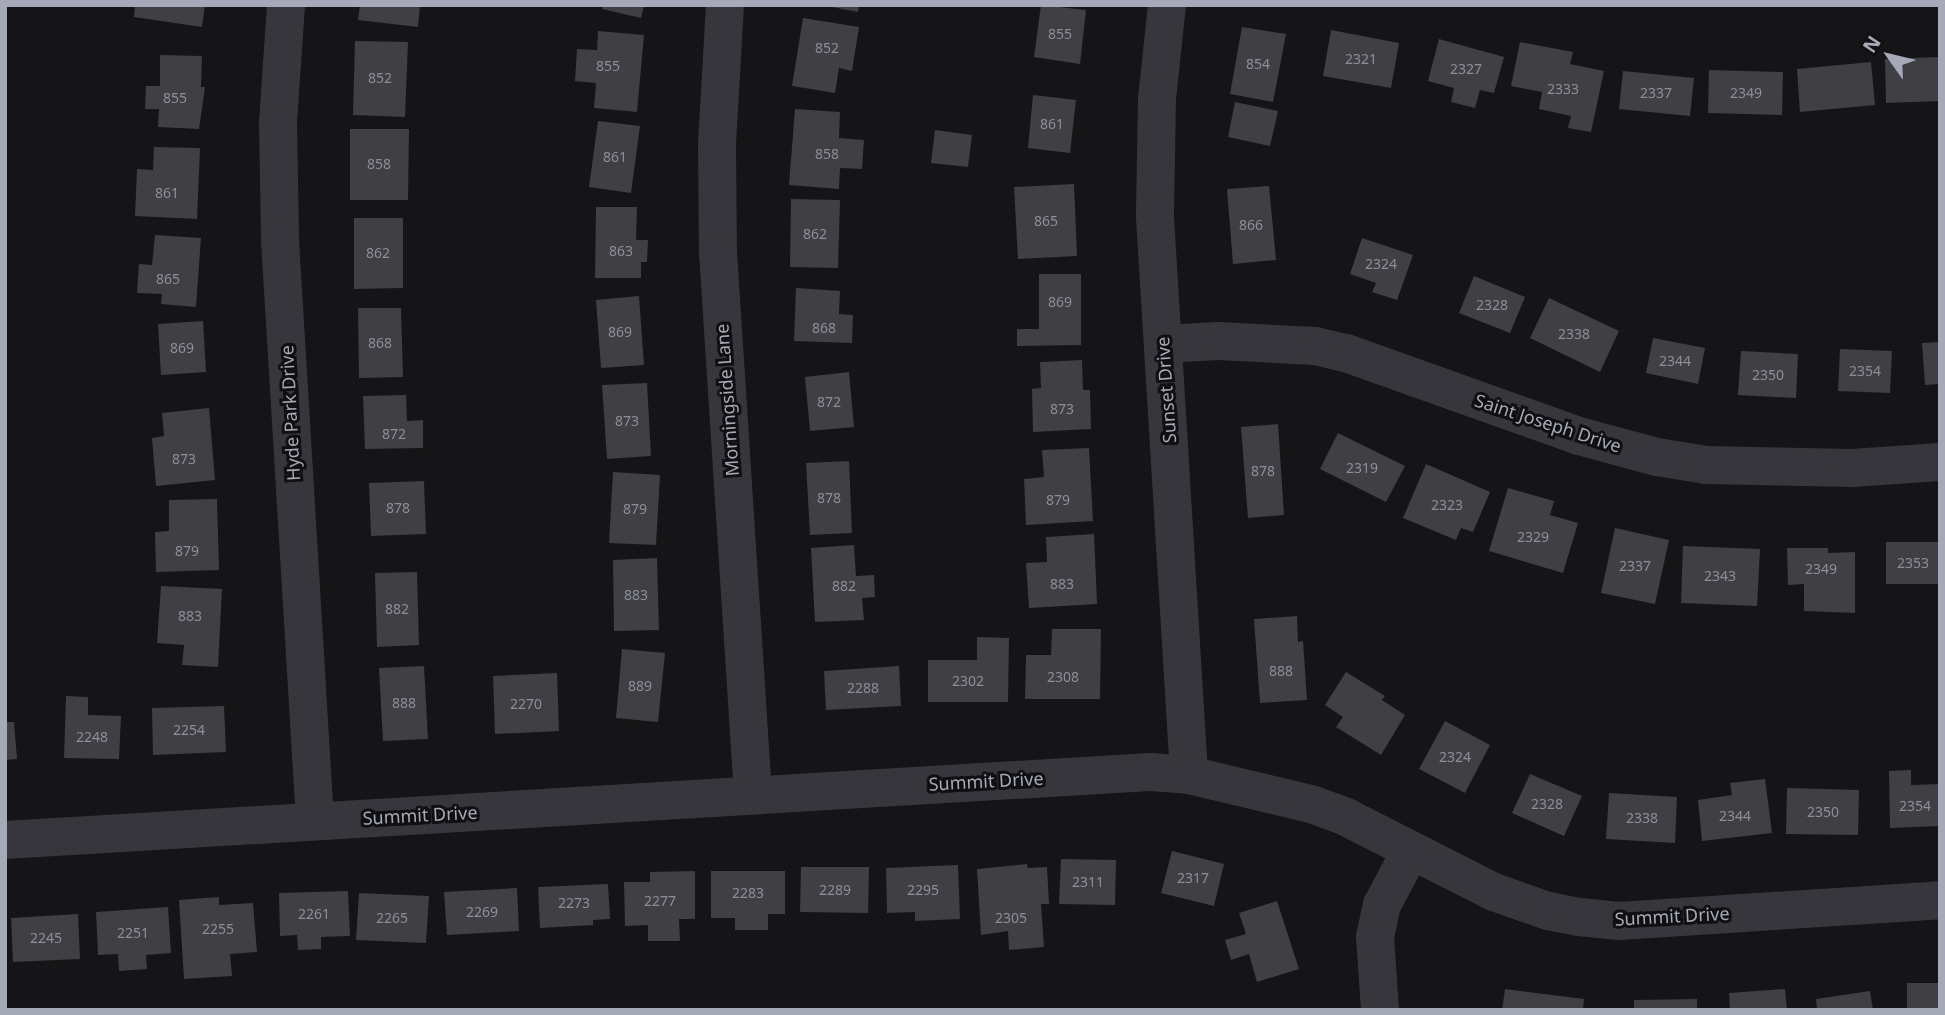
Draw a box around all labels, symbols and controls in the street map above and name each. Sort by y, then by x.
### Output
north arrow [1854,21,1924,91]
house number: 855 [1048,26,1072,42]
text: N [1856,31,1887,58]
house number: 852 [815,40,839,56]
house number: 2321 [1345,51,1377,67]
house number: 854 [1246,56,1270,72]
house number: 855 [596,58,620,74]
house number: 2327 [1450,61,1482,77]
house number: 852 [368,70,392,86]
house number: 2333 [1547,81,1579,97]
house number: 2337 [1640,85,1672,101]
house number: 2349 [1730,85,1762,101]
house number: 855 [163,90,187,106]
house number: 861 [1040,116,1064,132]
house number: 858 [815,146,839,162]
house number: 861 [603,149,627,165]
house number: 858 [367,156,391,172]
house number: 861 [155,185,179,201]
house number: 865 [1034,213,1058,229]
house number: 866 [1239,217,1263,233]
house number: 862 [803,226,827,242]
house number: 863 [609,243,633,259]
house number: 862 [366,245,390,261]
house number: 2324 [1365,256,1397,272]
house number: 865 [156,271,180,287]
house number: 869 [1048,294,1072,310]
house number: 2328 [1476,297,1508,313]
house number: 868 [812,320,836,336]
street label: Morningside Lane [711,323,743,477]
house number: 869 [608,324,632,340]
house number: 2338 [1558,326,1590,342]
house number: 868 [368,335,392,351]
street label: Sunset Drive [1152,336,1180,444]
house number: 869 [170,340,194,356]
street label: Hyde Park Drive [276,345,304,481]
house number: 2344 [1659,353,1691,369]
house number: 2354 [1849,363,1881,379]
house number: 2350 [1752,367,1784,383]
street label: Saint Joseph Drive [1472,389,1624,457]
house number: 872 [817,394,841,410]
house number: 873 [1050,401,1074,417]
house number: 873 [615,413,639,429]
house number: 872 [382,426,406,442]
house number: 873 [172,451,196,467]
house number: 2319 [1346,460,1378,476]
house number: 878 [1251,463,1275,479]
house number: 878 [817,490,841,506]
house number: 879 [1046,492,1070,508]
house number: 2323 [1431,497,1463,513]
house number: 878 [386,500,410,516]
house number: 879 [623,501,647,517]
house number: 2329 [1517,529,1549,545]
house number: 879 [175,543,199,559]
house number: 2353 [1897,555,1929,571]
house number: 2337 [1619,558,1651,574]
house number: 2349 [1805,561,1837,577]
house number: 2343 [1704,568,1736,584]
house number: 883 [1050,576,1074,592]
house number: 882 [832,578,856,594]
house number: 883 [624,587,648,603]
house number: 882 [385,601,409,617]
house number: 883 [178,608,202,624]
house number: 888 [1269,663,1293,679]
house number: 2308 [1047,669,1079,685]
house number: 2302 [952,673,984,689]
house number: 889 [628,678,652,694]
house number: 2288 [847,680,879,696]
house number: 888 [392,695,416,711]
house number: 2270 [510,696,542,712]
house number: 2254 [173,722,205,738]
house number: 2248 [76,729,108,745]
house number: 2324 [1439,749,1471,765]
street label: Summit Drive [928,767,1044,795]
house number: 2328 [1531,796,1563,812]
house number: 2354 [1899,798,1931,814]
street label: Summit Drive [362,801,478,829]
house number: 2350 [1807,804,1839,820]
house number: 2344 [1719,808,1751,824]
house number: 2338 [1626,810,1658,826]
house number: 2317 [1177,870,1209,886]
house number: 2311 [1072,874,1104,890]
house number: 2289 [819,882,851,898]
house number: 2295 [907,882,939,898]
house number: 2283 [732,885,764,901]
house number: 2277 [644,893,676,909]
house number: 2273 [558,895,590,911]
street label: Summit Drive [1614,902,1730,930]
house number: 2269 [466,904,498,920]
house number: 2261 [298,906,330,922]
house number: 2265 [376,910,408,926]
house number: 2305 [995,910,1027,926]
house number: 2255 [202,921,234,937]
house number: 2251 [117,925,149,941]
house number: 2245 [30,930,62,946]

